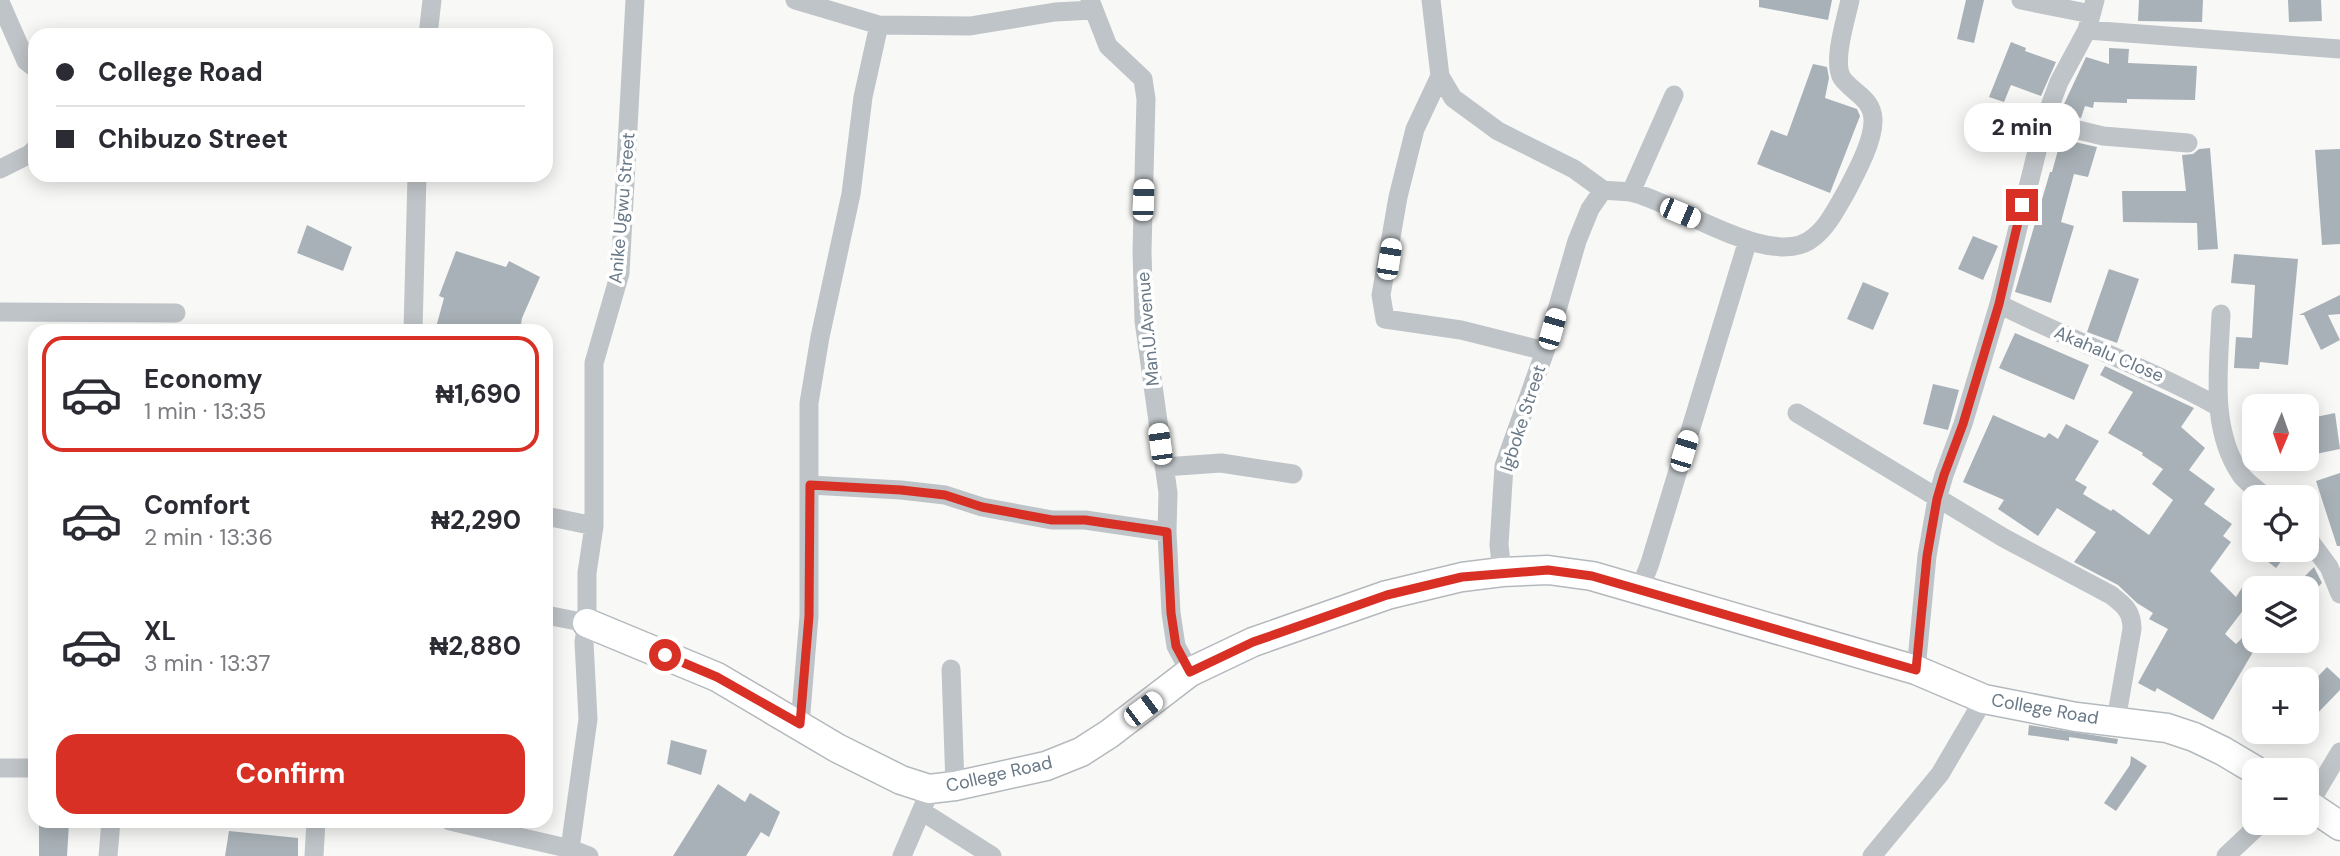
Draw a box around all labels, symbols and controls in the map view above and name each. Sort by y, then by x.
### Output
text: College Road [98,55,263,89]
callout: 2 min [1964,104,2080,152]
text: 2 min [1992,112,2052,142]
text: Chibuzo Street [98,122,288,156]
street label: Anike Ugwu Street [603,131,641,285]
car [1132,179,1155,221]
route end [2006,189,2038,221]
car [1657,195,1704,231]
car [1376,237,1403,281]
street label: Man.U.Avenue [1131,271,1165,387]
car [1537,306,1568,352]
street label: Akahalu Close [2051,320,2167,388]
text: Economy [144,362,262,396]
street label: Igboke Street [1494,362,1552,474]
icon: car [60,363,123,426]
text: ₦1,690 [436,377,521,411]
north arrow [2242,394,2319,471]
map controls [2242,394,2319,835]
text: 1 min · 13:35 [144,396,266,426]
car [1147,422,1174,466]
car [1668,428,1701,474]
button: locate [2242,485,2319,562]
text: Comfort [144,488,250,522]
icon: car [60,489,123,552]
text: ₦2,290 [431,503,521,537]
text: 2 min · 13:36 [144,522,273,552]
button: layers [2242,576,2319,653]
text: XL [144,614,176,648]
icon: car [60,615,123,678]
text: ₦2,880 [430,629,521,663]
route start [649,639,681,671]
text: 3 min · 13:37 [144,648,271,678]
button: + [2242,667,2319,744]
car [1120,688,1167,730]
street label: College Road [1990,688,2100,730]
button: Confirm [56,734,525,814]
street label: College Road [943,750,1055,798]
button: − [2242,758,2319,835]

